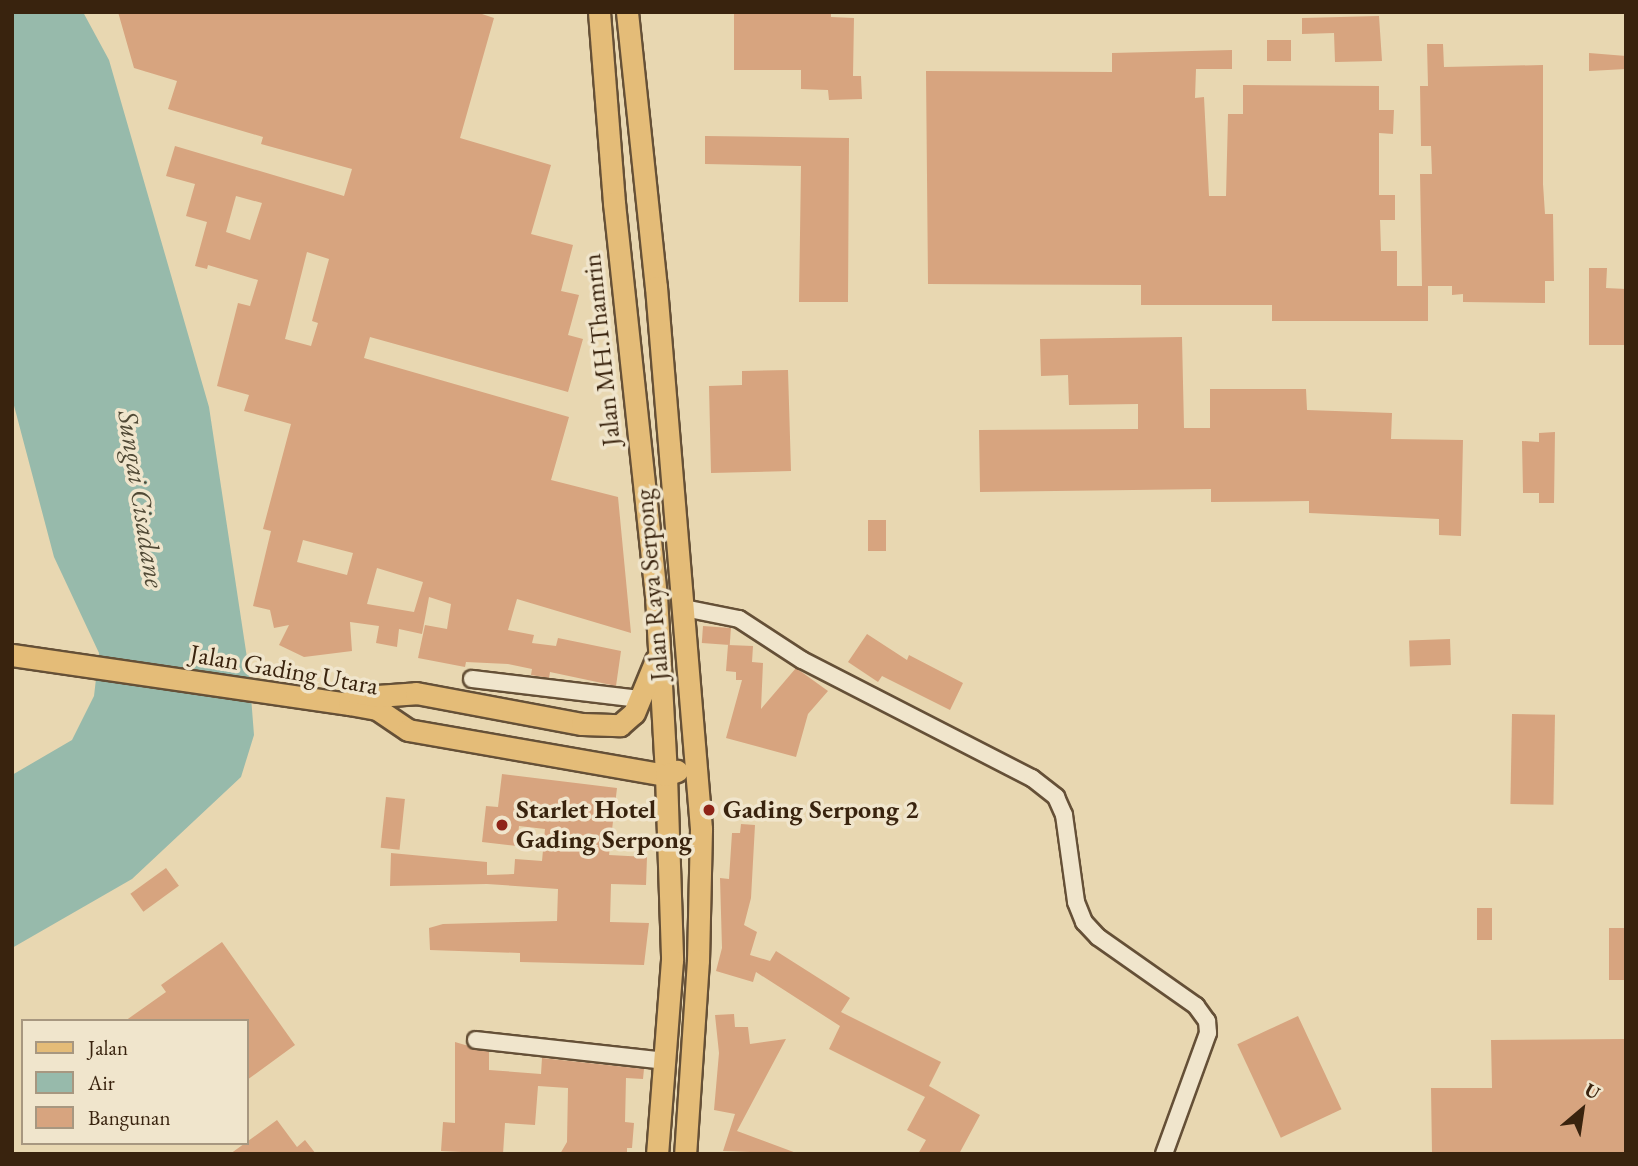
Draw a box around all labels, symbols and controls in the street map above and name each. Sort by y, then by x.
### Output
street label: Jalan MH.Thamrin [576,252,628,448]
water label: Sungai Cisadane [111,408,173,590]
street label: Jalan Raya Serpong [628,488,676,682]
street label: Jalan Gading Utara [187,638,381,702]
place label: Starlet Hotel Gading Serpong [516,794,692,856]
place label: Gading Serpong 2 [723,794,919,826]
marker: Gading Serpong 2 [701,802,717,818]
marker: Starlet Hotel Gading Serpong [494,817,510,833]
legend [21,1019,248,1145]
text: Jalan [88,1034,128,1061]
text: Air [88,1069,115,1096]
north arrow [1547,1075,1617,1145]
text: U [1580,1077,1605,1106]
text: Bangunan [88,1104,171,1131]

